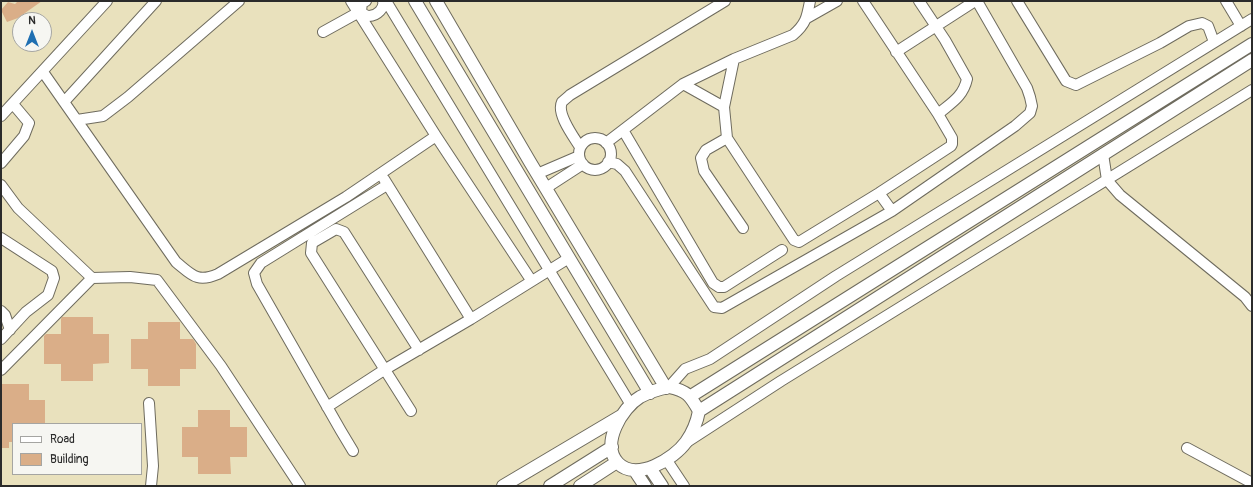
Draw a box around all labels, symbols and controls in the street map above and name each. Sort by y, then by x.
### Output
north arrow [12,12,52,52]
text: N [28,14,36,27]
legend [12,423,142,475]
text: Road [50,432,75,447]
text: Building [50,452,89,467]

